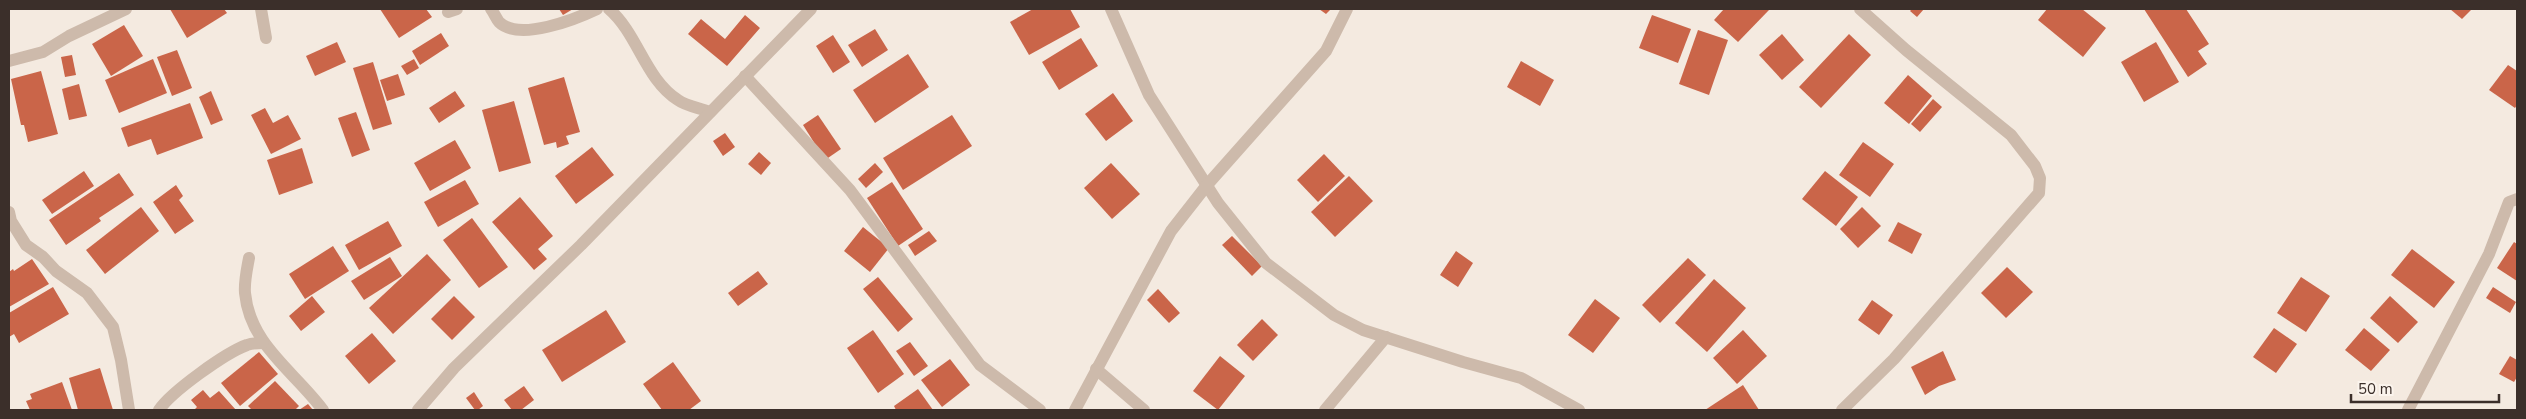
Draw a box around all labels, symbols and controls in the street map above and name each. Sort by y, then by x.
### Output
scale bar [2351,372,2498,404]
text: 50 m [2358,379,2393,399]

